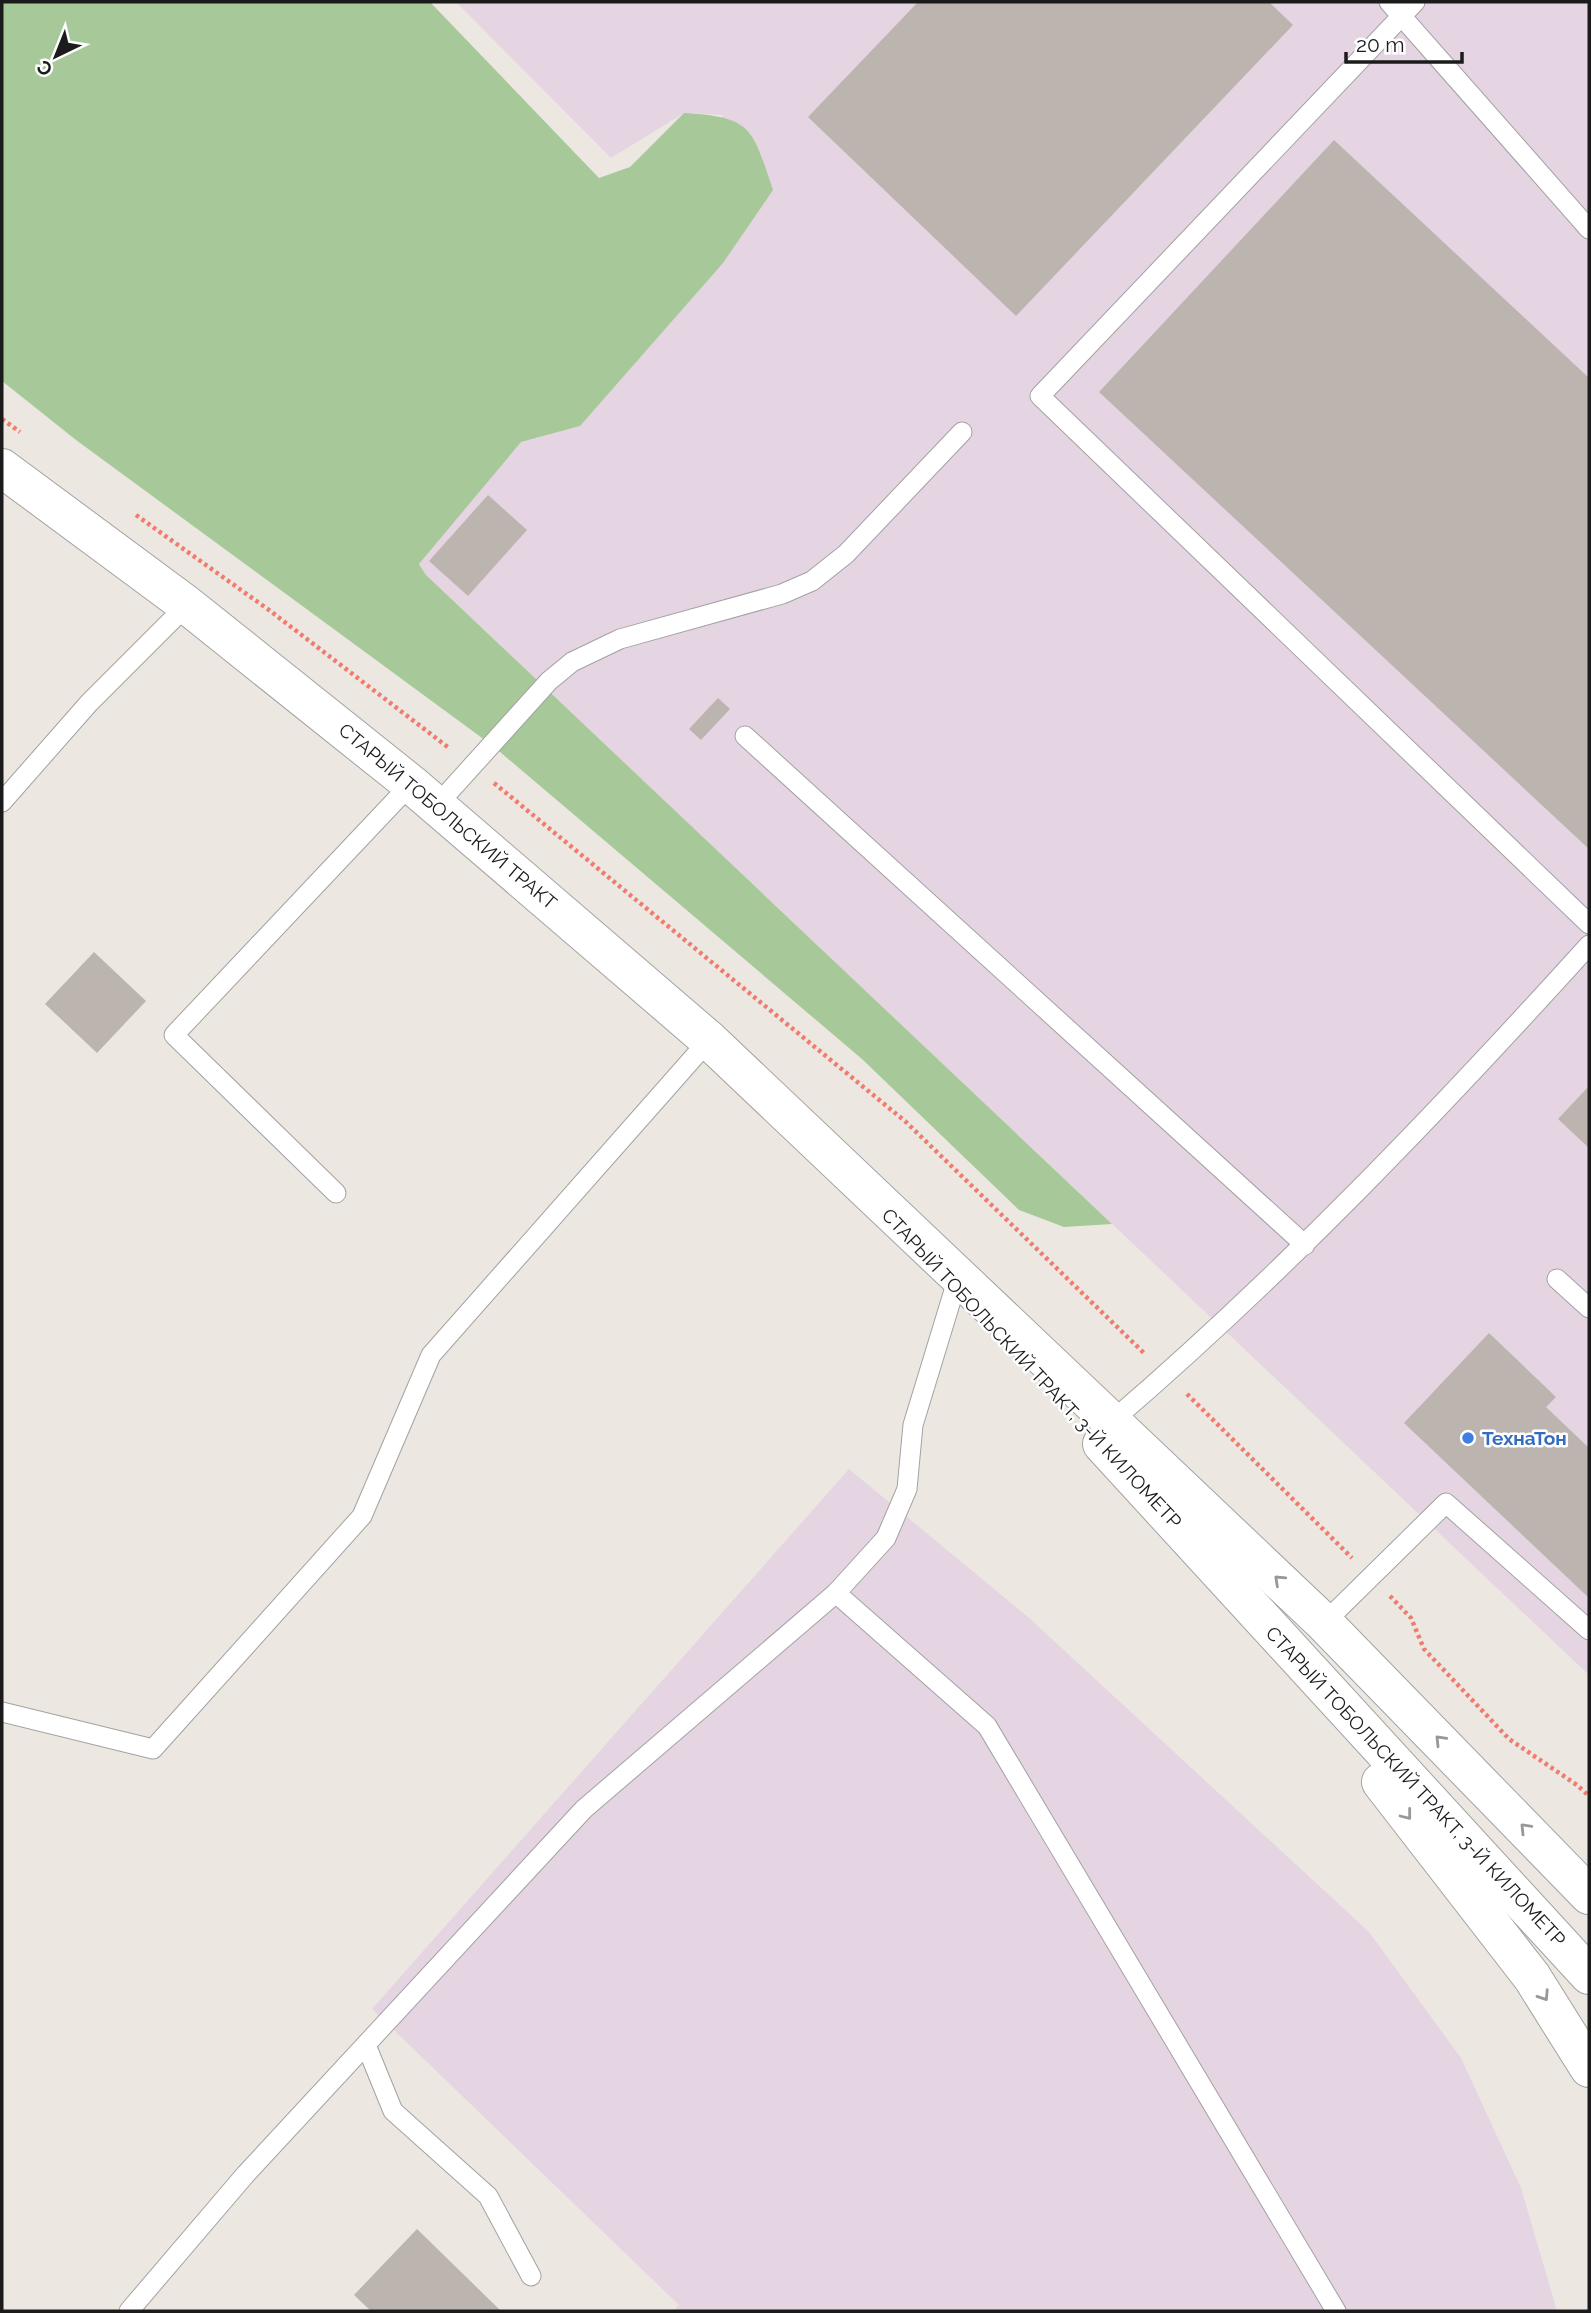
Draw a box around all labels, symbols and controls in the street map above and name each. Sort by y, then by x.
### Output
north arrow [21,21,91,91]
scale bar [1346,21,1462,65]
text: 20 m [1356,32,1404,57]
text: С [32,56,57,81]
street label: СТАРЫЙ ТОБОЛЬСКИЙ ТРАКТ [335,718,562,914]
street label: СТАРЫЙ ТОБОЛЬСКИЙ ТРАКТ, 3-Й КИЛОМЕТР [878,1204,1186,1533]
place label: ТехнаТон [1482,1427,1567,1449]
marker: ТехнаТон [1460,1430,1476,1446]
one-way arrow [1274,1575,1287,1588]
street label: СТАРЫЙ ТОБОЛЬСКИЙ ТРАКТ, 3-Й КИЛОМЕТР [1262,1622,1570,1951]
one-way arrow [1435,1736,1448,1749]
one-way arrow [1398,1807,1411,1819]
one-way arrow [1521,1823,1534,1836]
one-way arrow [1536,1988,1549,2001]

